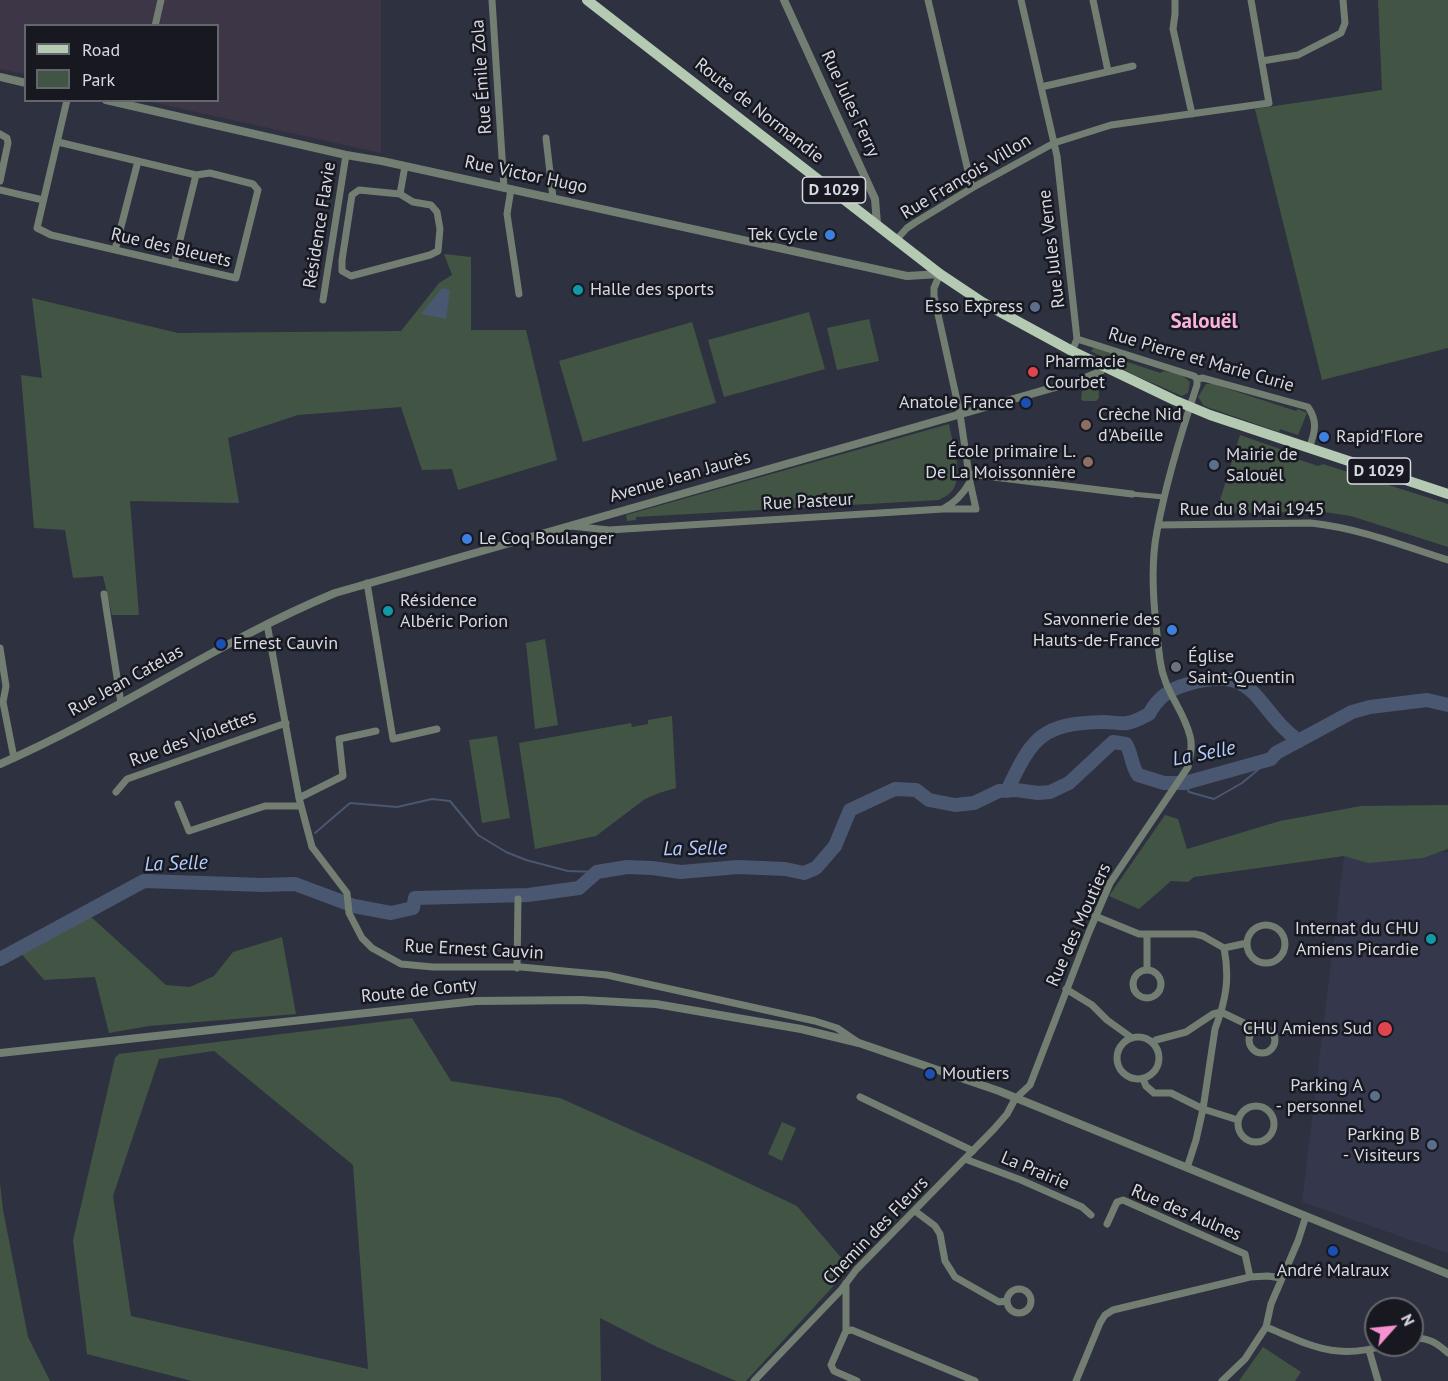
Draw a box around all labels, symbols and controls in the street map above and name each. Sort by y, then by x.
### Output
street label: Rue Émile Zola [467,19,497,135]
legend [24,24,219,102]
text: Road [82,38,120,61]
street label: Rue Jules Ferry [816,47,884,161]
street label: Route de Normandie [690,54,828,168]
text: Park [82,68,115,91]
street label: Rue François Villon [897,130,1035,224]
street label: Rue Victor Hugo [463,151,589,199]
street label: Résidence Flavie [299,160,341,290]
road number: D 1029 [802,177,866,203]
street label: Rue Jules Verne [1034,188,1070,310]
street label: Rue des Bleuets [109,224,233,272]
place label: Tek Cycle [748,224,818,246]
marker: Tek Cycle [823,228,837,242]
place label: Halle des sports [590,279,714,301]
marker: Halle des sports [571,283,585,297]
place label: Esso Express [925,296,1023,318]
marker: Esso Express [1028,300,1042,314]
district label: Salouël [1170,309,1238,335]
street label: Rue Pierre et Marie Curie [1106,323,1296,397]
place label: Pharmacie Courbet [1045,351,1126,394]
marker: Pharmacie Courbet [1026,365,1040,379]
place label: Anatole France [899,392,1014,414]
marker: Anatole France [1019,396,1033,410]
place label: Crèche Nid d'Abeille [1098,404,1182,446]
marker: Crèche Nid d'Abeille [1079,418,1093,432]
place label: Rapid'Flore [1336,426,1423,448]
marker: Rapid'Flore [1317,430,1331,444]
place label: École primaire L. De La Moissonnière [925,441,1076,484]
place label: Mairie de Salouël [1226,444,1298,486]
street label: Avenue Jean Jaurès [607,447,753,507]
marker: École primaire L. De La Moissonnière [1081,455,1095,469]
marker: Mairie de Salouël [1207,458,1221,472]
road number: D 1029 [1348,458,1410,484]
street label: Rue Pasteur [762,489,854,515]
street label: Rue du 8 Mai 1945 [1179,499,1325,521]
place label: Le Coq Boulanger [479,528,614,550]
marker: Le Coq Boulanger [460,532,474,546]
place label: Résidence Albéric Porion [400,590,508,632]
marker: Résidence Albéric Porion [381,604,395,618]
place label: Savonnerie des Hauts-de-France [1033,609,1160,652]
marker: Savonnerie des Hauts-de-France [1165,623,1179,637]
place label: Ernest Cauvin [233,633,338,655]
marker: Ernest Cauvin [214,637,228,651]
street label: Rue Jean Catelas [65,641,187,721]
place label: Église Saint-Quentin [1188,646,1295,688]
marker: Église Saint-Quentin [1169,660,1183,674]
street label: Rue des Violettes [127,706,259,772]
water label: La Selle [1170,736,1238,772]
water label: La Selle [663,836,727,862]
water label: La Selle [144,851,208,877]
street label: Rue des Moutiers [1042,860,1116,990]
place label: Internat du CHU Amiens Picardie [1295,918,1419,960]
marker: Internat du CHU Amiens Picardie [1424,932,1438,946]
street label: Rue Ernest Cauvin [404,936,544,964]
street label: Route de Conty [360,974,478,1008]
place label: CHU Amiens Sud [1243,1018,1372,1040]
marker: CHU Amiens Sud [1376,1020,1394,1038]
place label: Moutiers [942,1063,1009,1085]
marker: Moutiers [923,1067,937,1081]
place label: Parking A - personnel [1275,1075,1363,1118]
marker: Parking A - personnel [1368,1089,1382,1103]
place label: Parking B - Visiteurs [1343,1124,1420,1166]
marker: Parking B - Visiteurs [1425,1138,1439,1152]
street label: La Prairie [998,1147,1072,1195]
street label: Chemin des Fleurs [819,1173,933,1289]
street label: Rue des Aulnes [1128,1180,1244,1246]
marker: André Malraux [1326,1244,1340,1258]
place label: André Malraux [1277,1260,1389,1282]
north arrow [1364,1297,1424,1357]
text: N [1397,1311,1420,1329]

